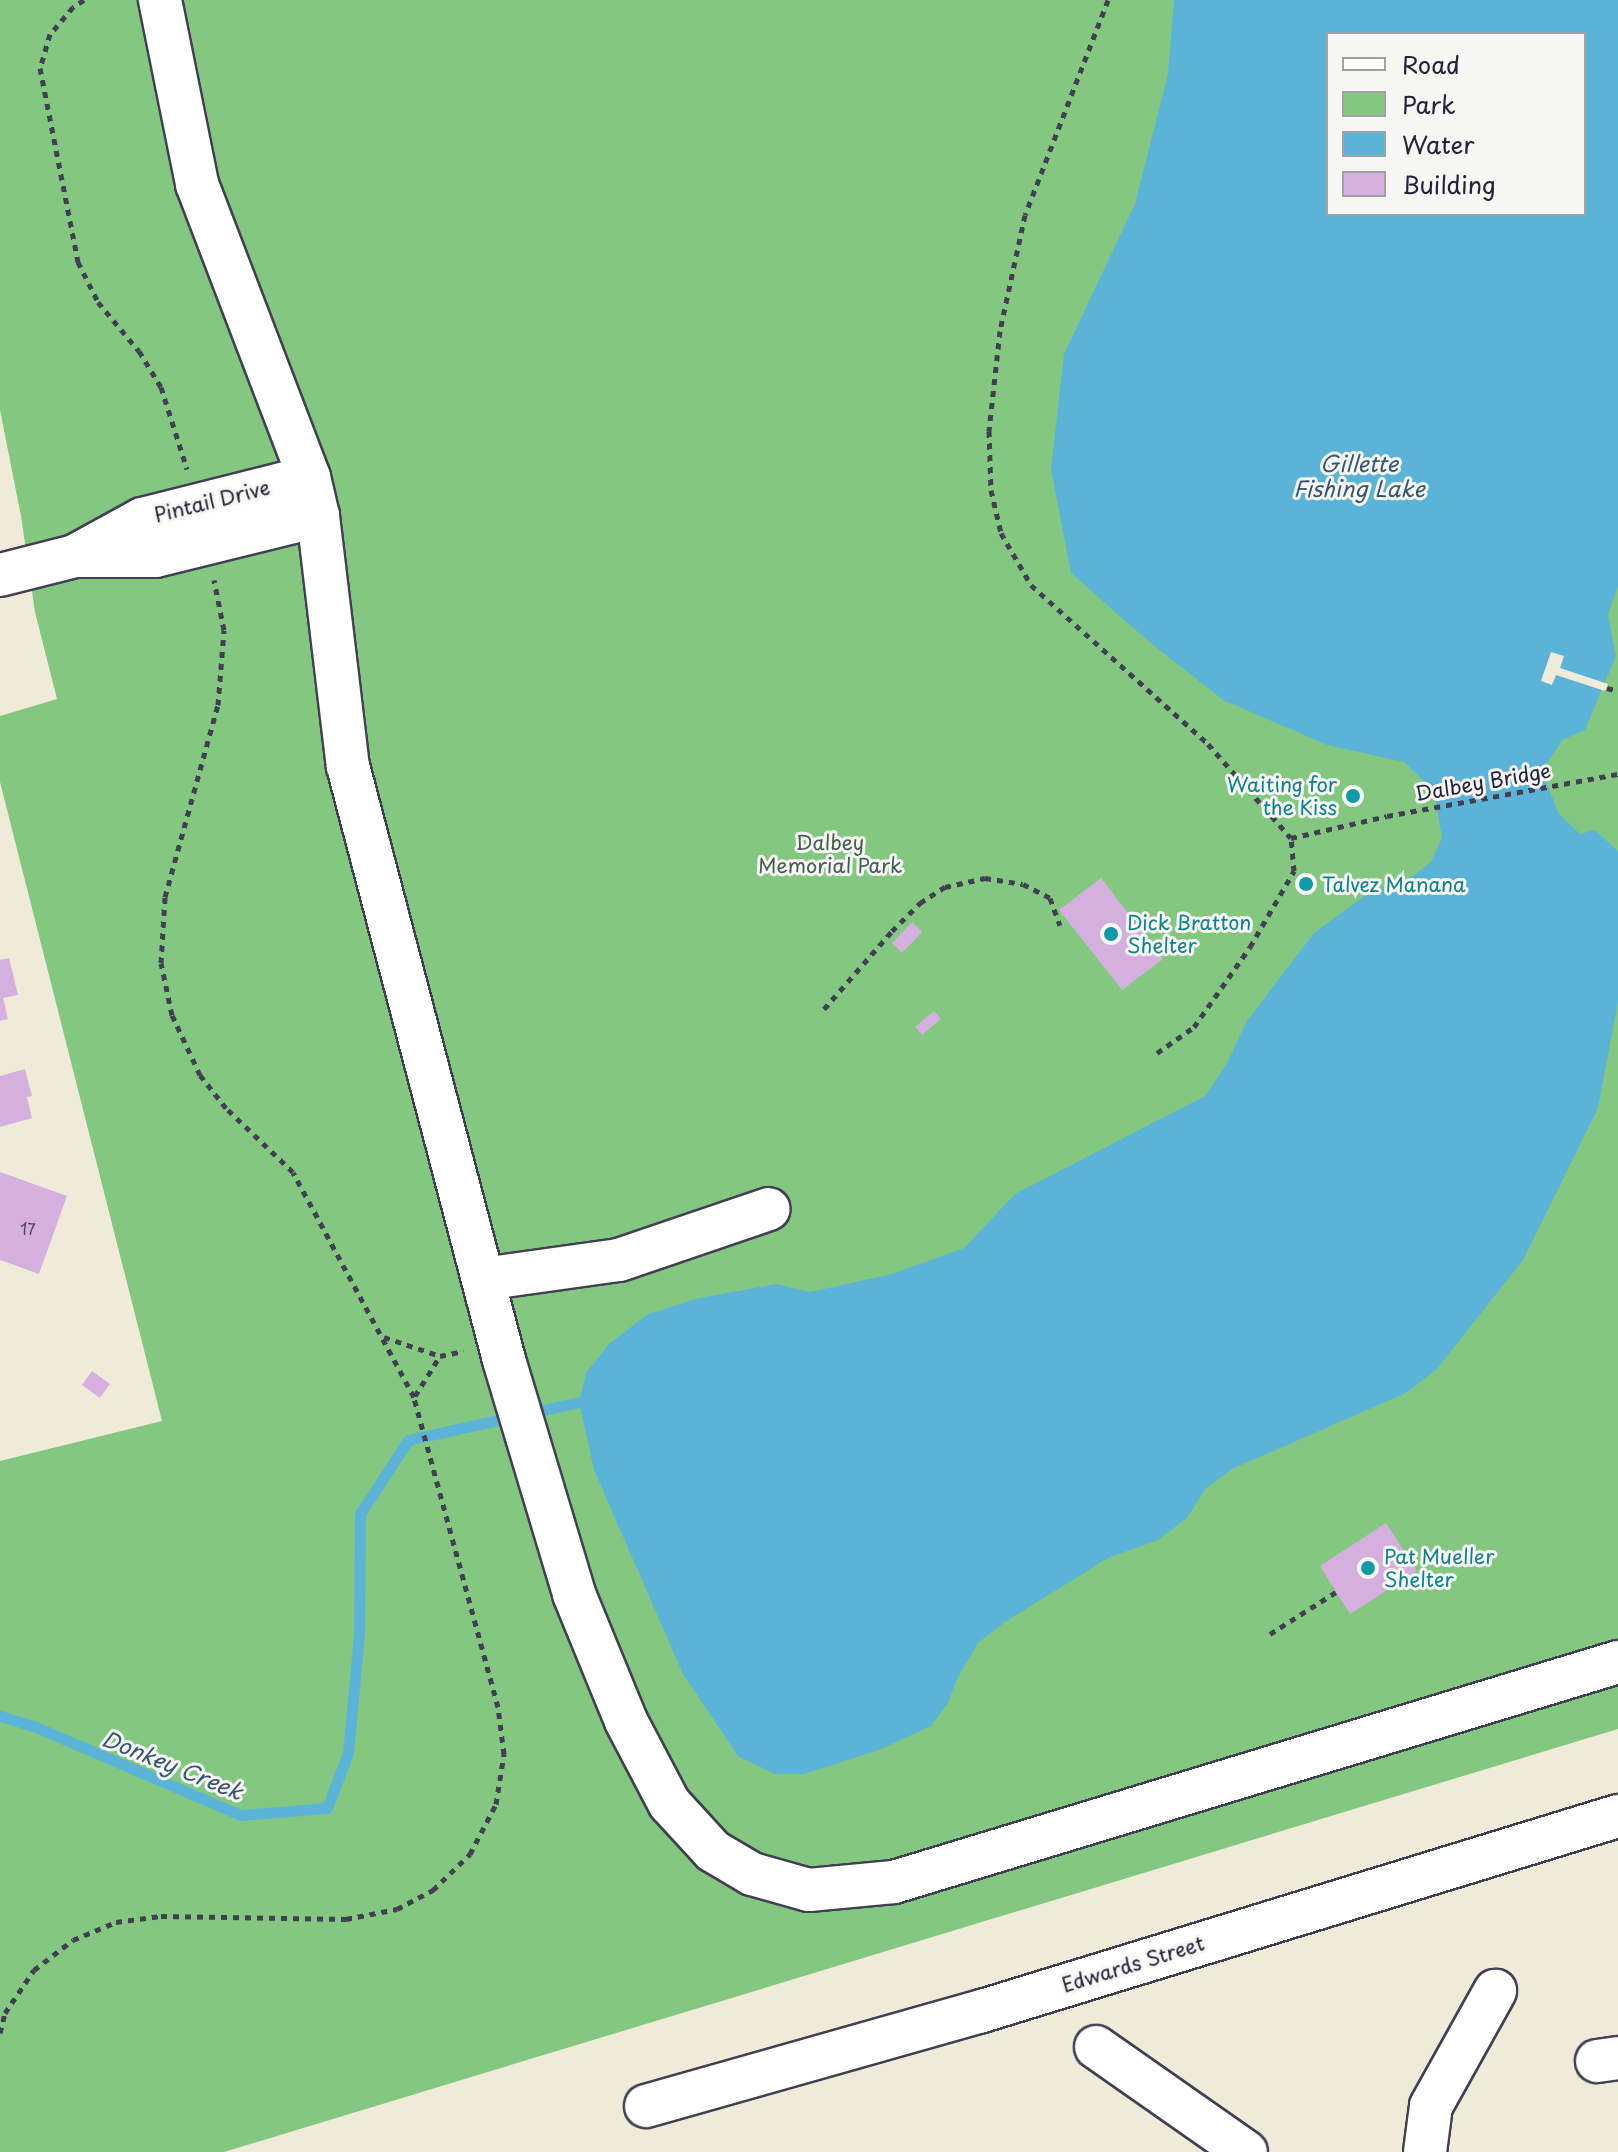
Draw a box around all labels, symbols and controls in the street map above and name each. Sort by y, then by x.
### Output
legend [1326,32,1586,216]
text: Road [1402,46,1460,82]
text: Park [1402,86,1456,122]
text: Water [1402,126,1474,162]
text: Building [1402,166,1496,202]
water label: Gillette Fishing Lake [1294,449,1424,500]
street label: Pintail Drive [151,475,273,527]
street label: Dalbey Bridge [1414,758,1552,806]
place label: Waiting for the Kiss [1226,772,1337,819]
marker: Waiting for the Kiss [1344,787,1362,805]
park label: Dalbey Memorial Park [758,830,902,877]
place label: Talvez Manana [1322,872,1467,896]
marker: Talvez Manana [1297,875,1315,893]
place label: Dick Bratton Shelter [1127,910,1252,957]
marker: Dick Bratton Shelter [1102,925,1120,943]
house number: 17 [20,1218,36,1238]
place label: Pat Mueller Shelter [1384,1544,1495,1591]
marker: Pat Mueller Shelter [1359,1559,1377,1577]
water label: Donkey Creek [98,1724,248,1804]
street label: Edwards Street [1059,1931,1207,1997]

